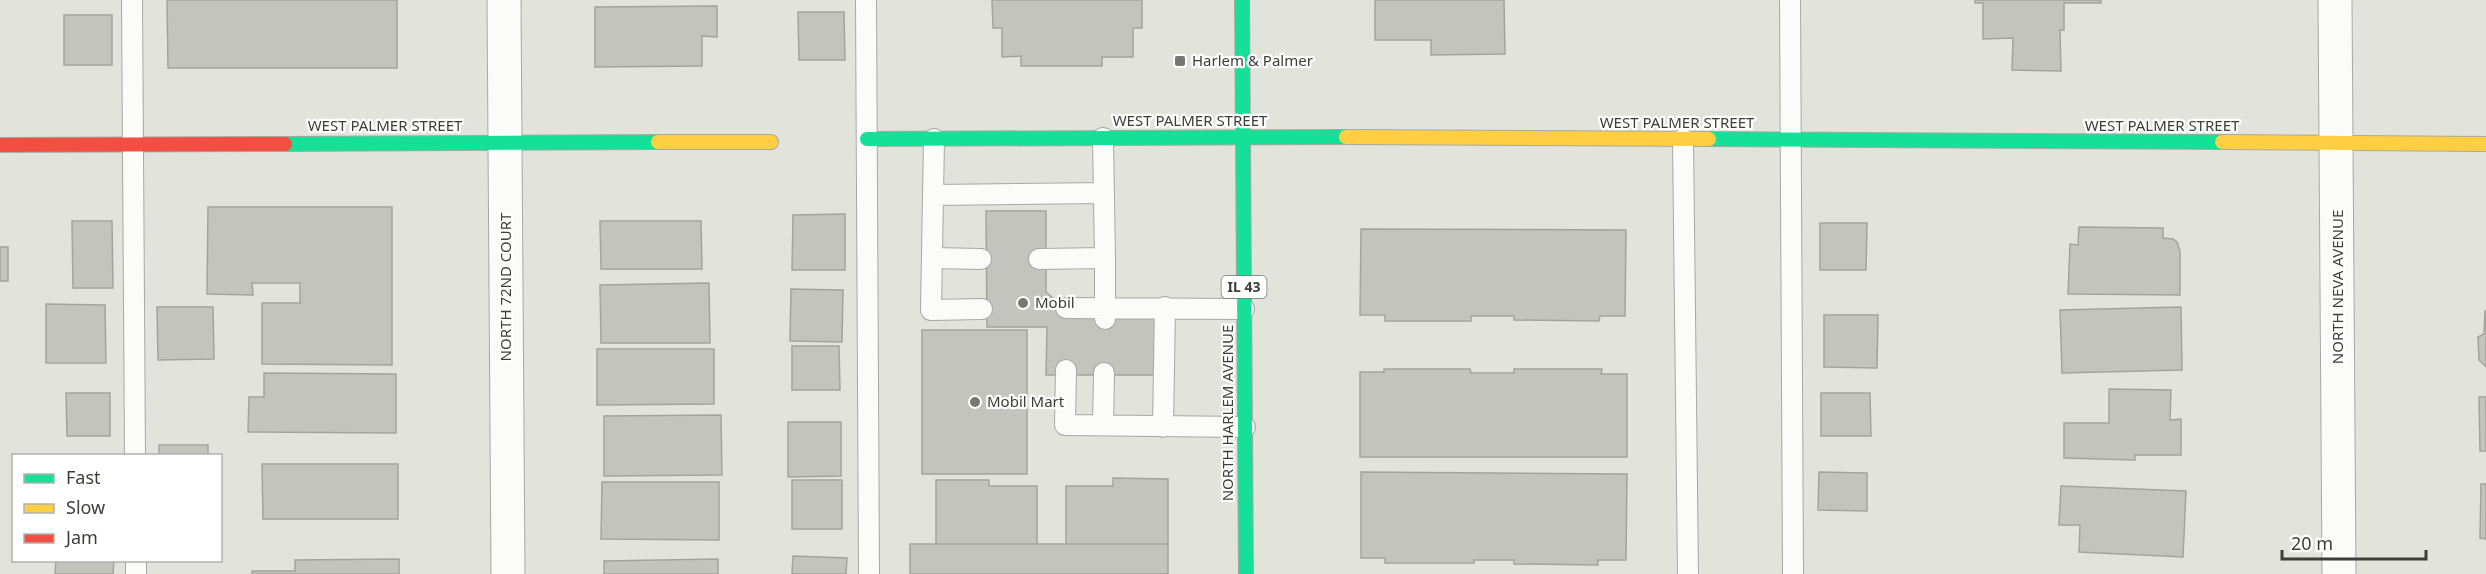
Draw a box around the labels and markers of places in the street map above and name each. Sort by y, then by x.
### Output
place label: Harlem & Palmer [1192,50,1313,70]
marker: Harlem & Palmer [1173,54,1187,68]
place label: Mobil [1035,292,1075,312]
marker: Mobil [1016,296,1030,310]
place label: Mobil Mart [987,391,1065,411]
marker: Mobil Mart [968,395,982,409]

